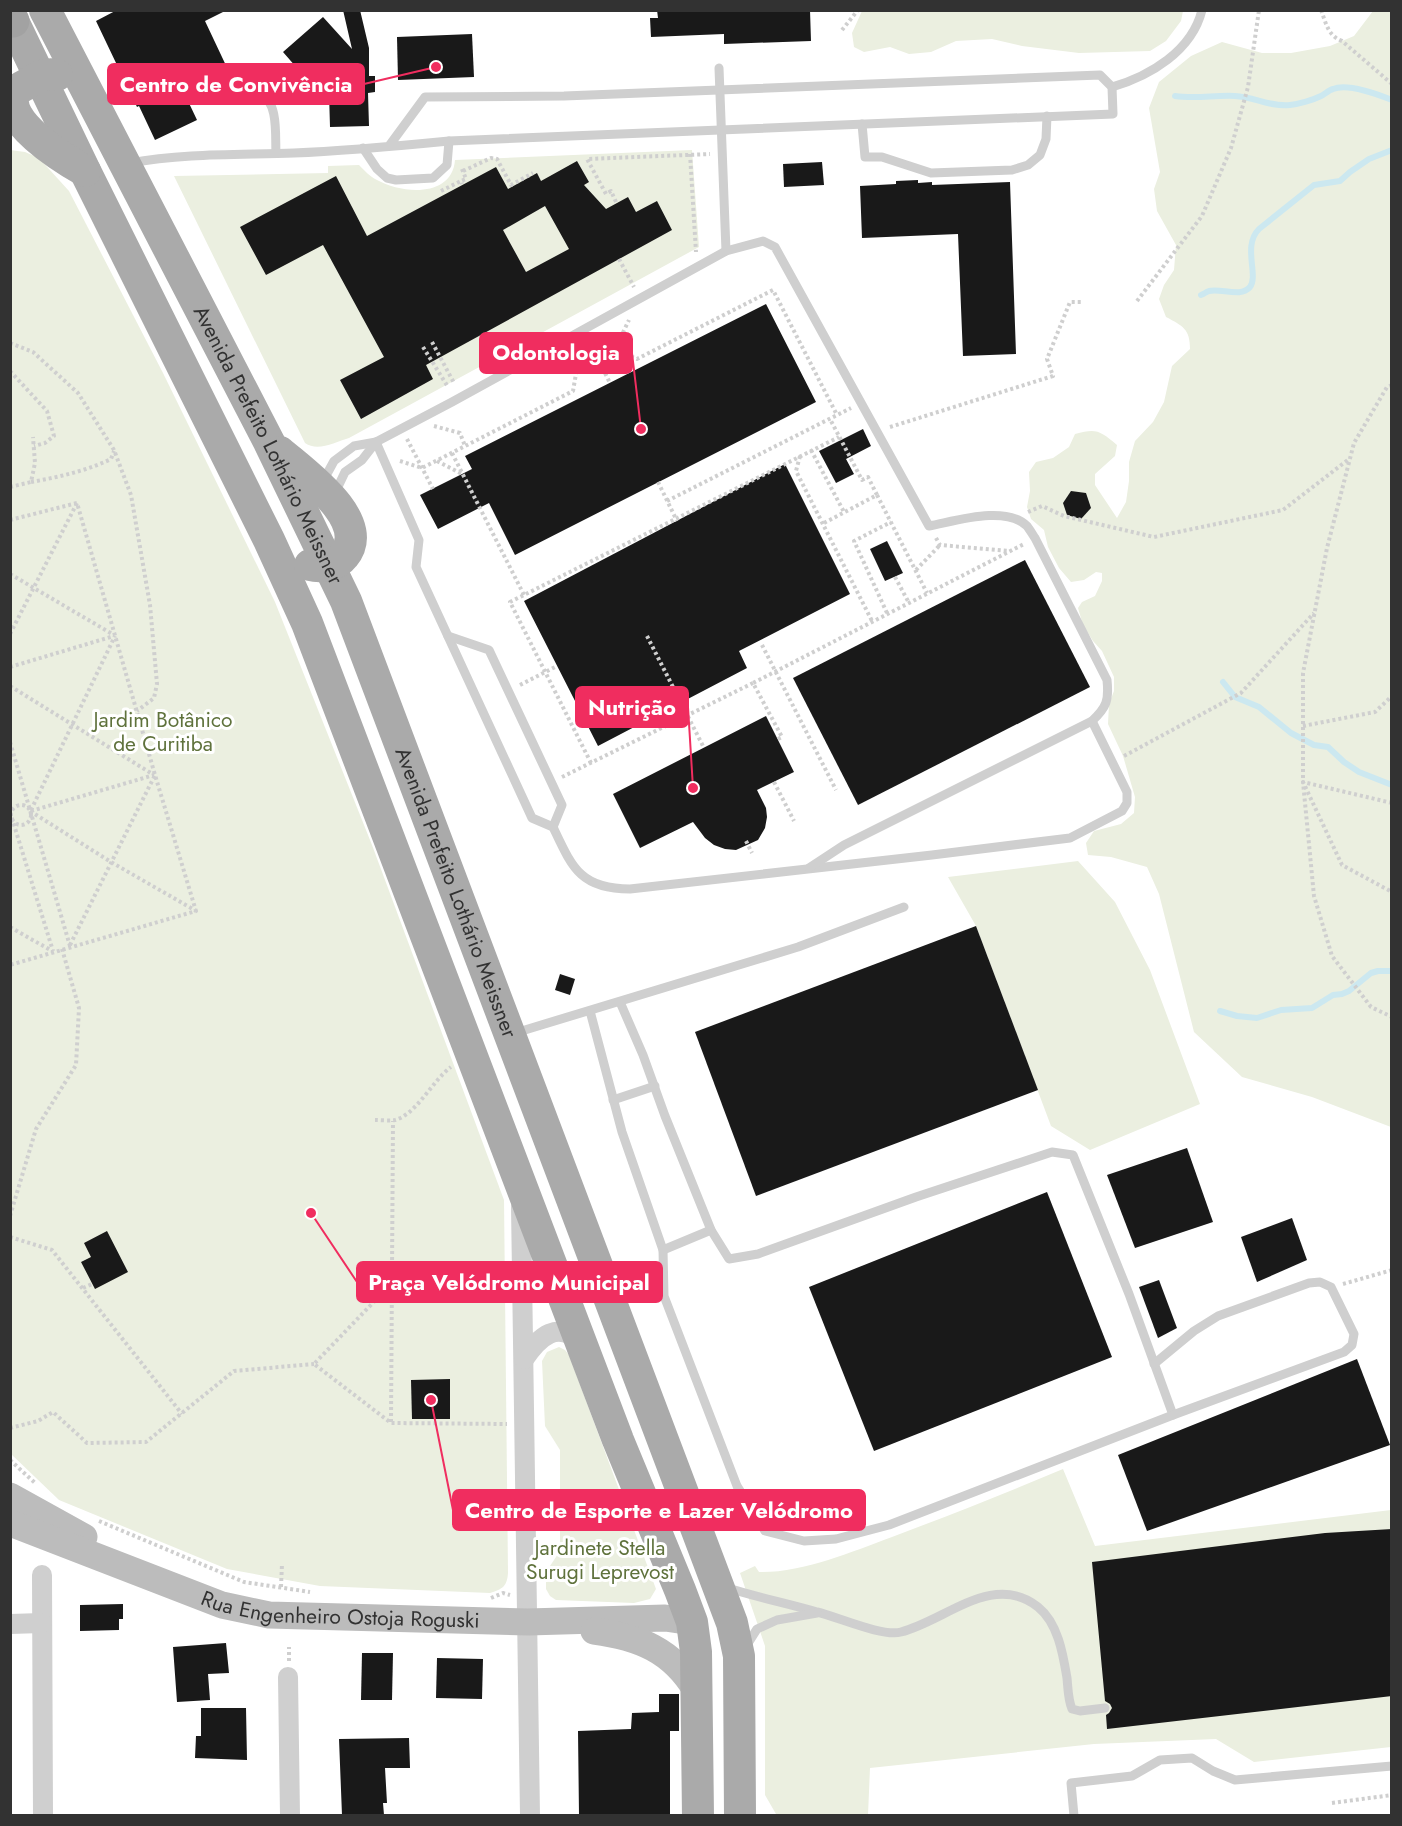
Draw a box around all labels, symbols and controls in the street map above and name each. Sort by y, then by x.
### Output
callout: Centro de Convivência [108,64,364,104]
text: Centro de Convivência [120,68,352,100]
street label: Avenida Prefeito Lothário Meissner [186,300,351,590]
callout: Odontologia [480,333,632,373]
text: Odontologia [492,336,620,368]
callout: Nutrição [576,687,688,727]
text: Nutrição [588,691,676,723]
park label: Jardim Botânico de Curitiba [91,705,232,759]
street label: Avenida Prefeito Lothário Meissner [388,743,525,1043]
callout: Praça Velódromo Municipal [357,1262,662,1302]
text: Praça Velódromo Municipal [368,1266,650,1298]
callout: Centro de Esporte e Lazer Velódromo [453,1490,865,1530]
text: Centro de Esporte e Lazer Velódromo [465,1494,853,1526]
park label: Jardinete Stella Surugi Leprevost [526,1533,674,1587]
street label: Rua Engenheiro Ostoja Roguski [197,1583,480,1636]

